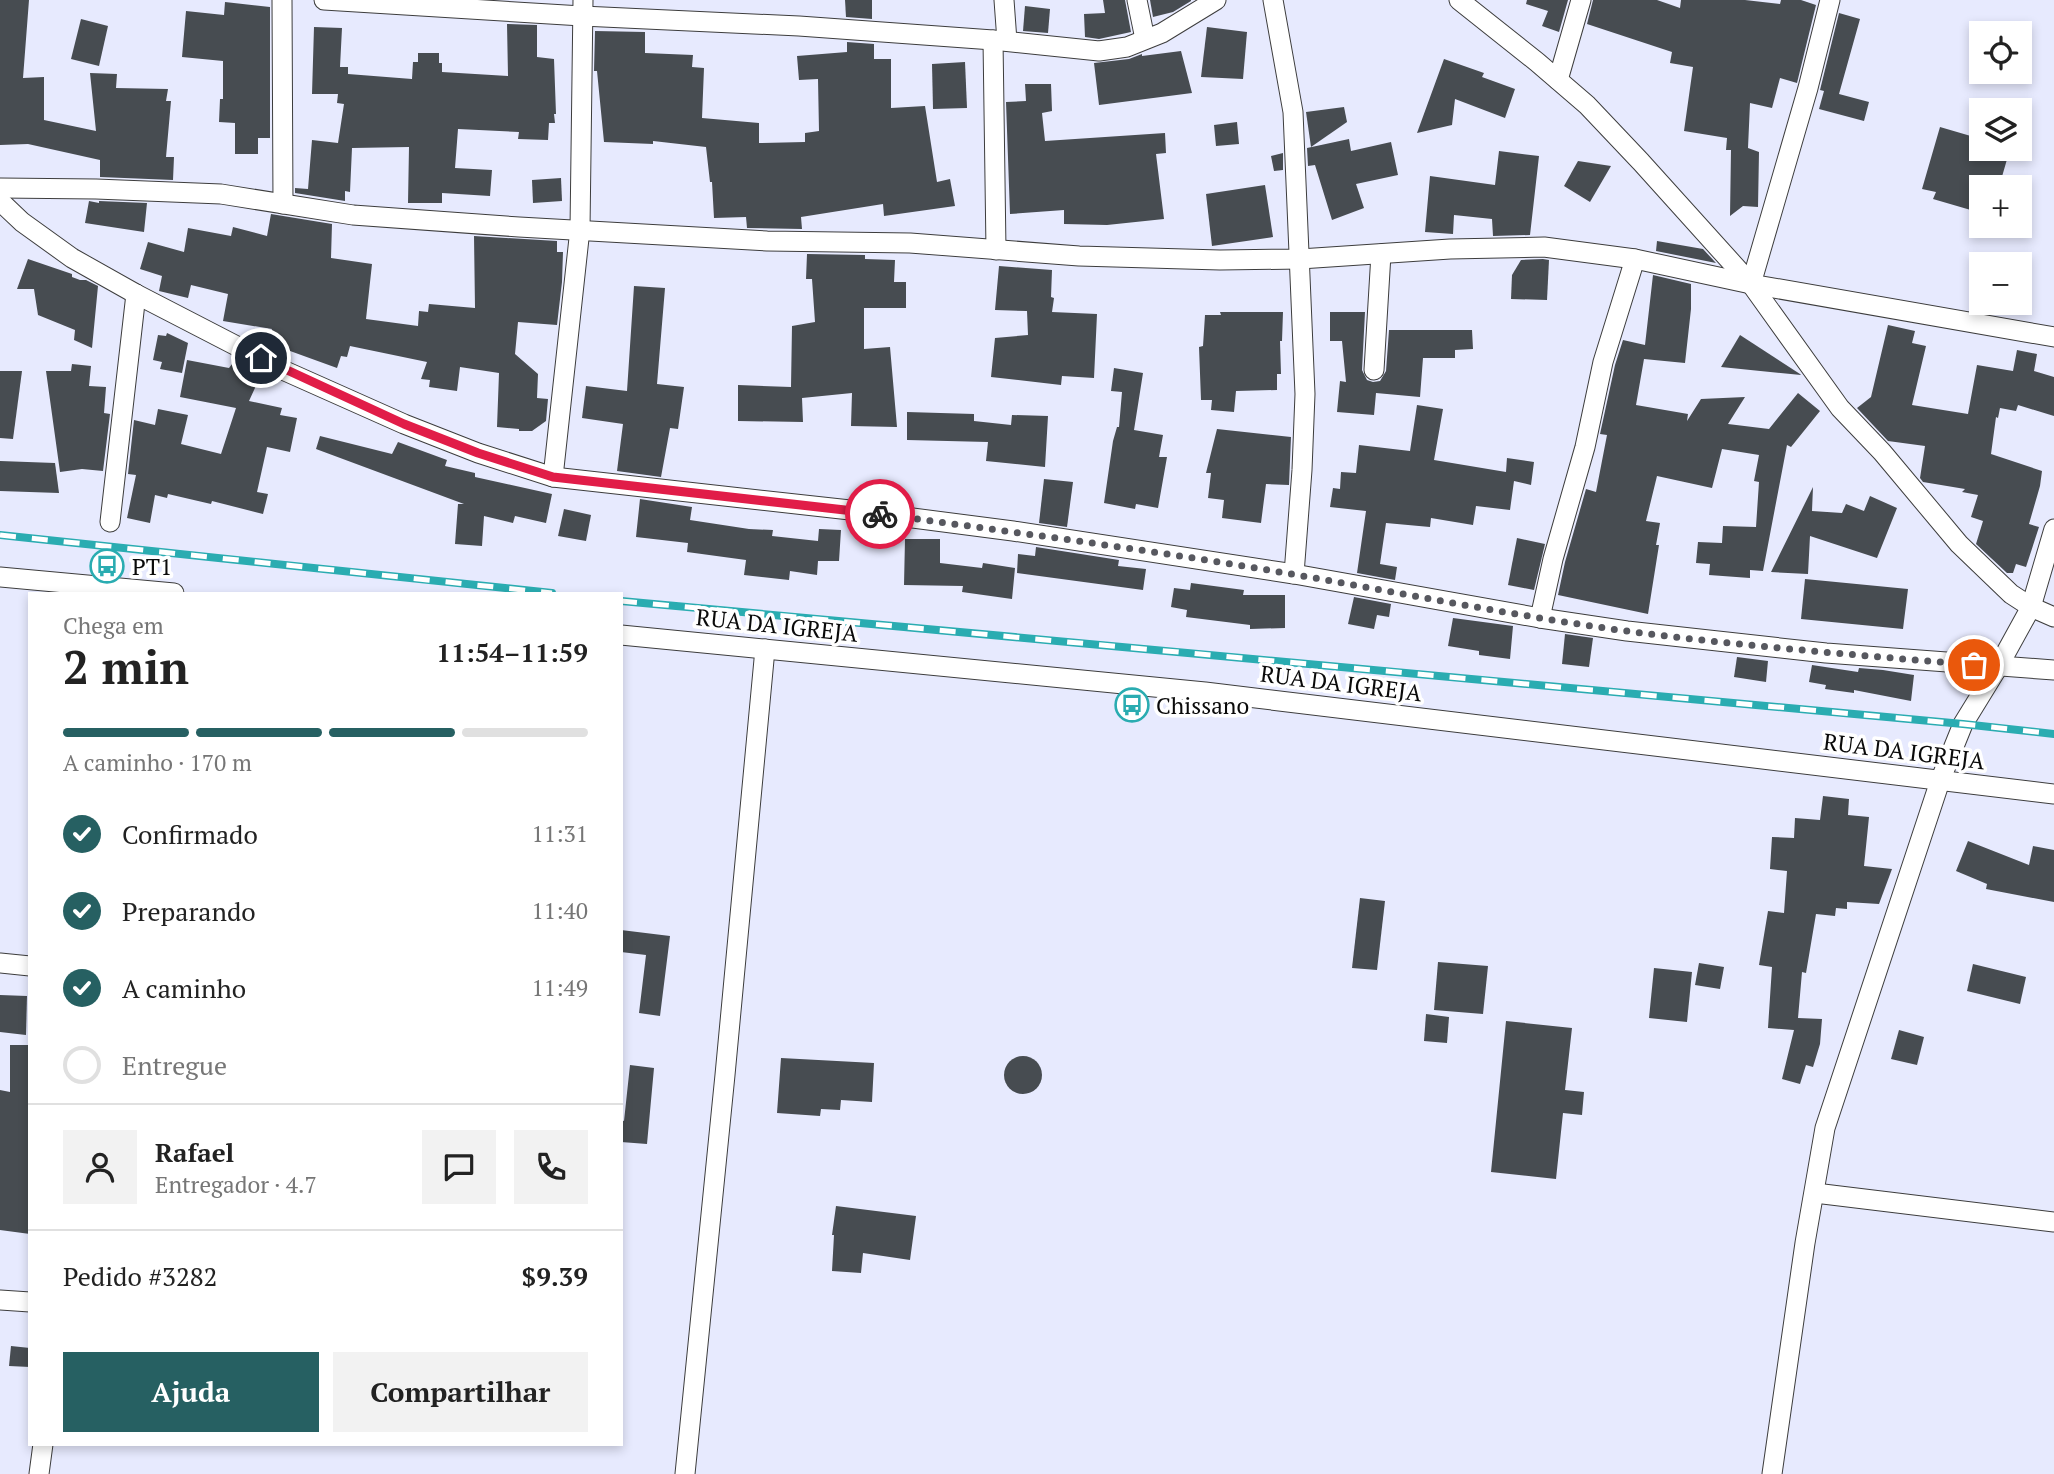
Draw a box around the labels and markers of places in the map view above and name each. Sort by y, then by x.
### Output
pin [231,328,291,388]
bus stop icon: PT1 [88,547,126,585]
place label: PT1 [132,551,172,582]
pin [1944,635,2004,695]
bus stop icon: Chissano [1113,686,1151,724]
place label: Chissano [1156,690,1249,721]

